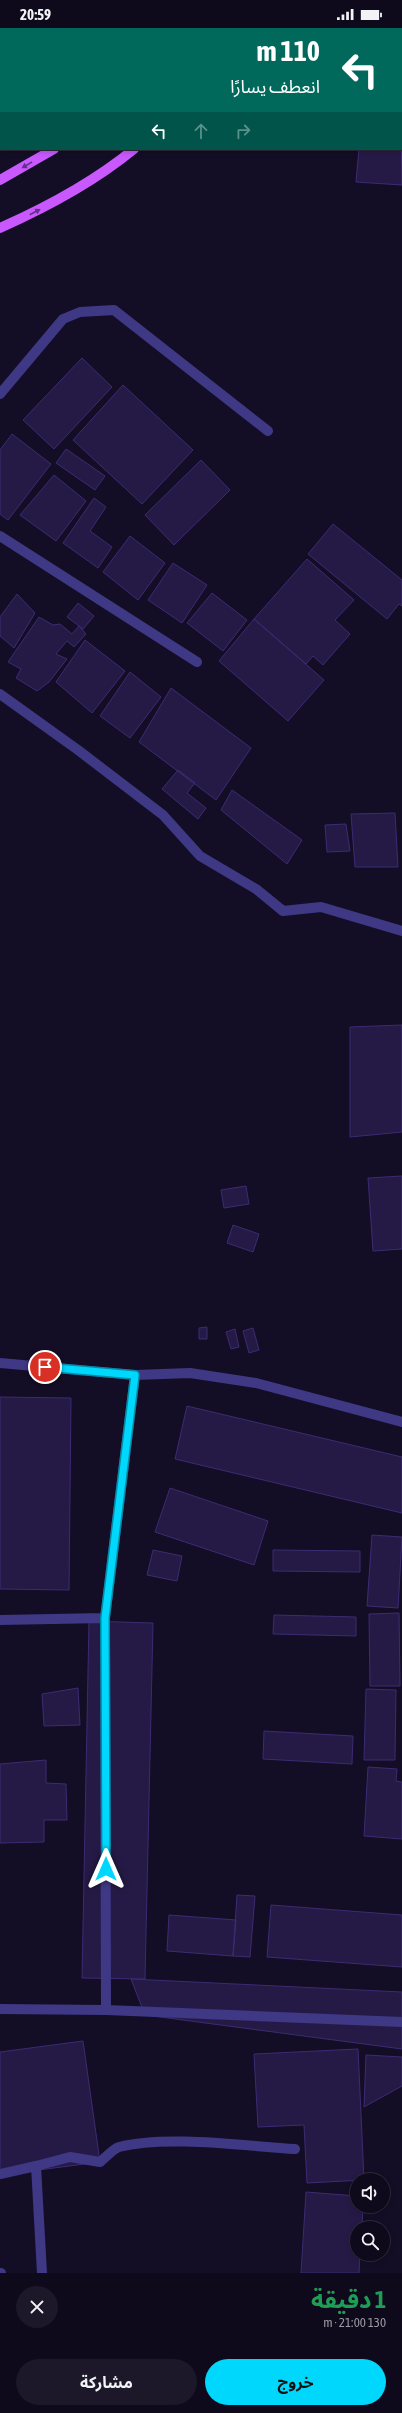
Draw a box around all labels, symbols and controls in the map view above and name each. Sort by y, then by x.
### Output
text: 20:59 [20,6,51,23]
text: 110 m [257,35,320,67]
icon: left [334,44,386,96]
text: انعطف يسارًا [230,76,320,97]
icon: left [148,120,170,142]
icon: ahead [190,120,212,142]
icon: right [232,120,254,142]
one-way arrow [22,161,32,169]
one-way arrow [29,208,41,215]
pin [28,1350,62,1384]
icon: arrive [34,1356,56,1378]
position arrow [85,1848,127,1890]
map controls [350,2173,390,2261]
button: sound [350,2173,390,2213]
button: search [350,2221,390,2261]
button: close [16,2286,58,2328]
text: 1 دقيقة [311,2286,386,2313]
text: 130 m · 21:00 [323,2315,386,2330]
button: مشاركة [16,2359,197,2405]
button: خروج [205,2359,386,2405]

